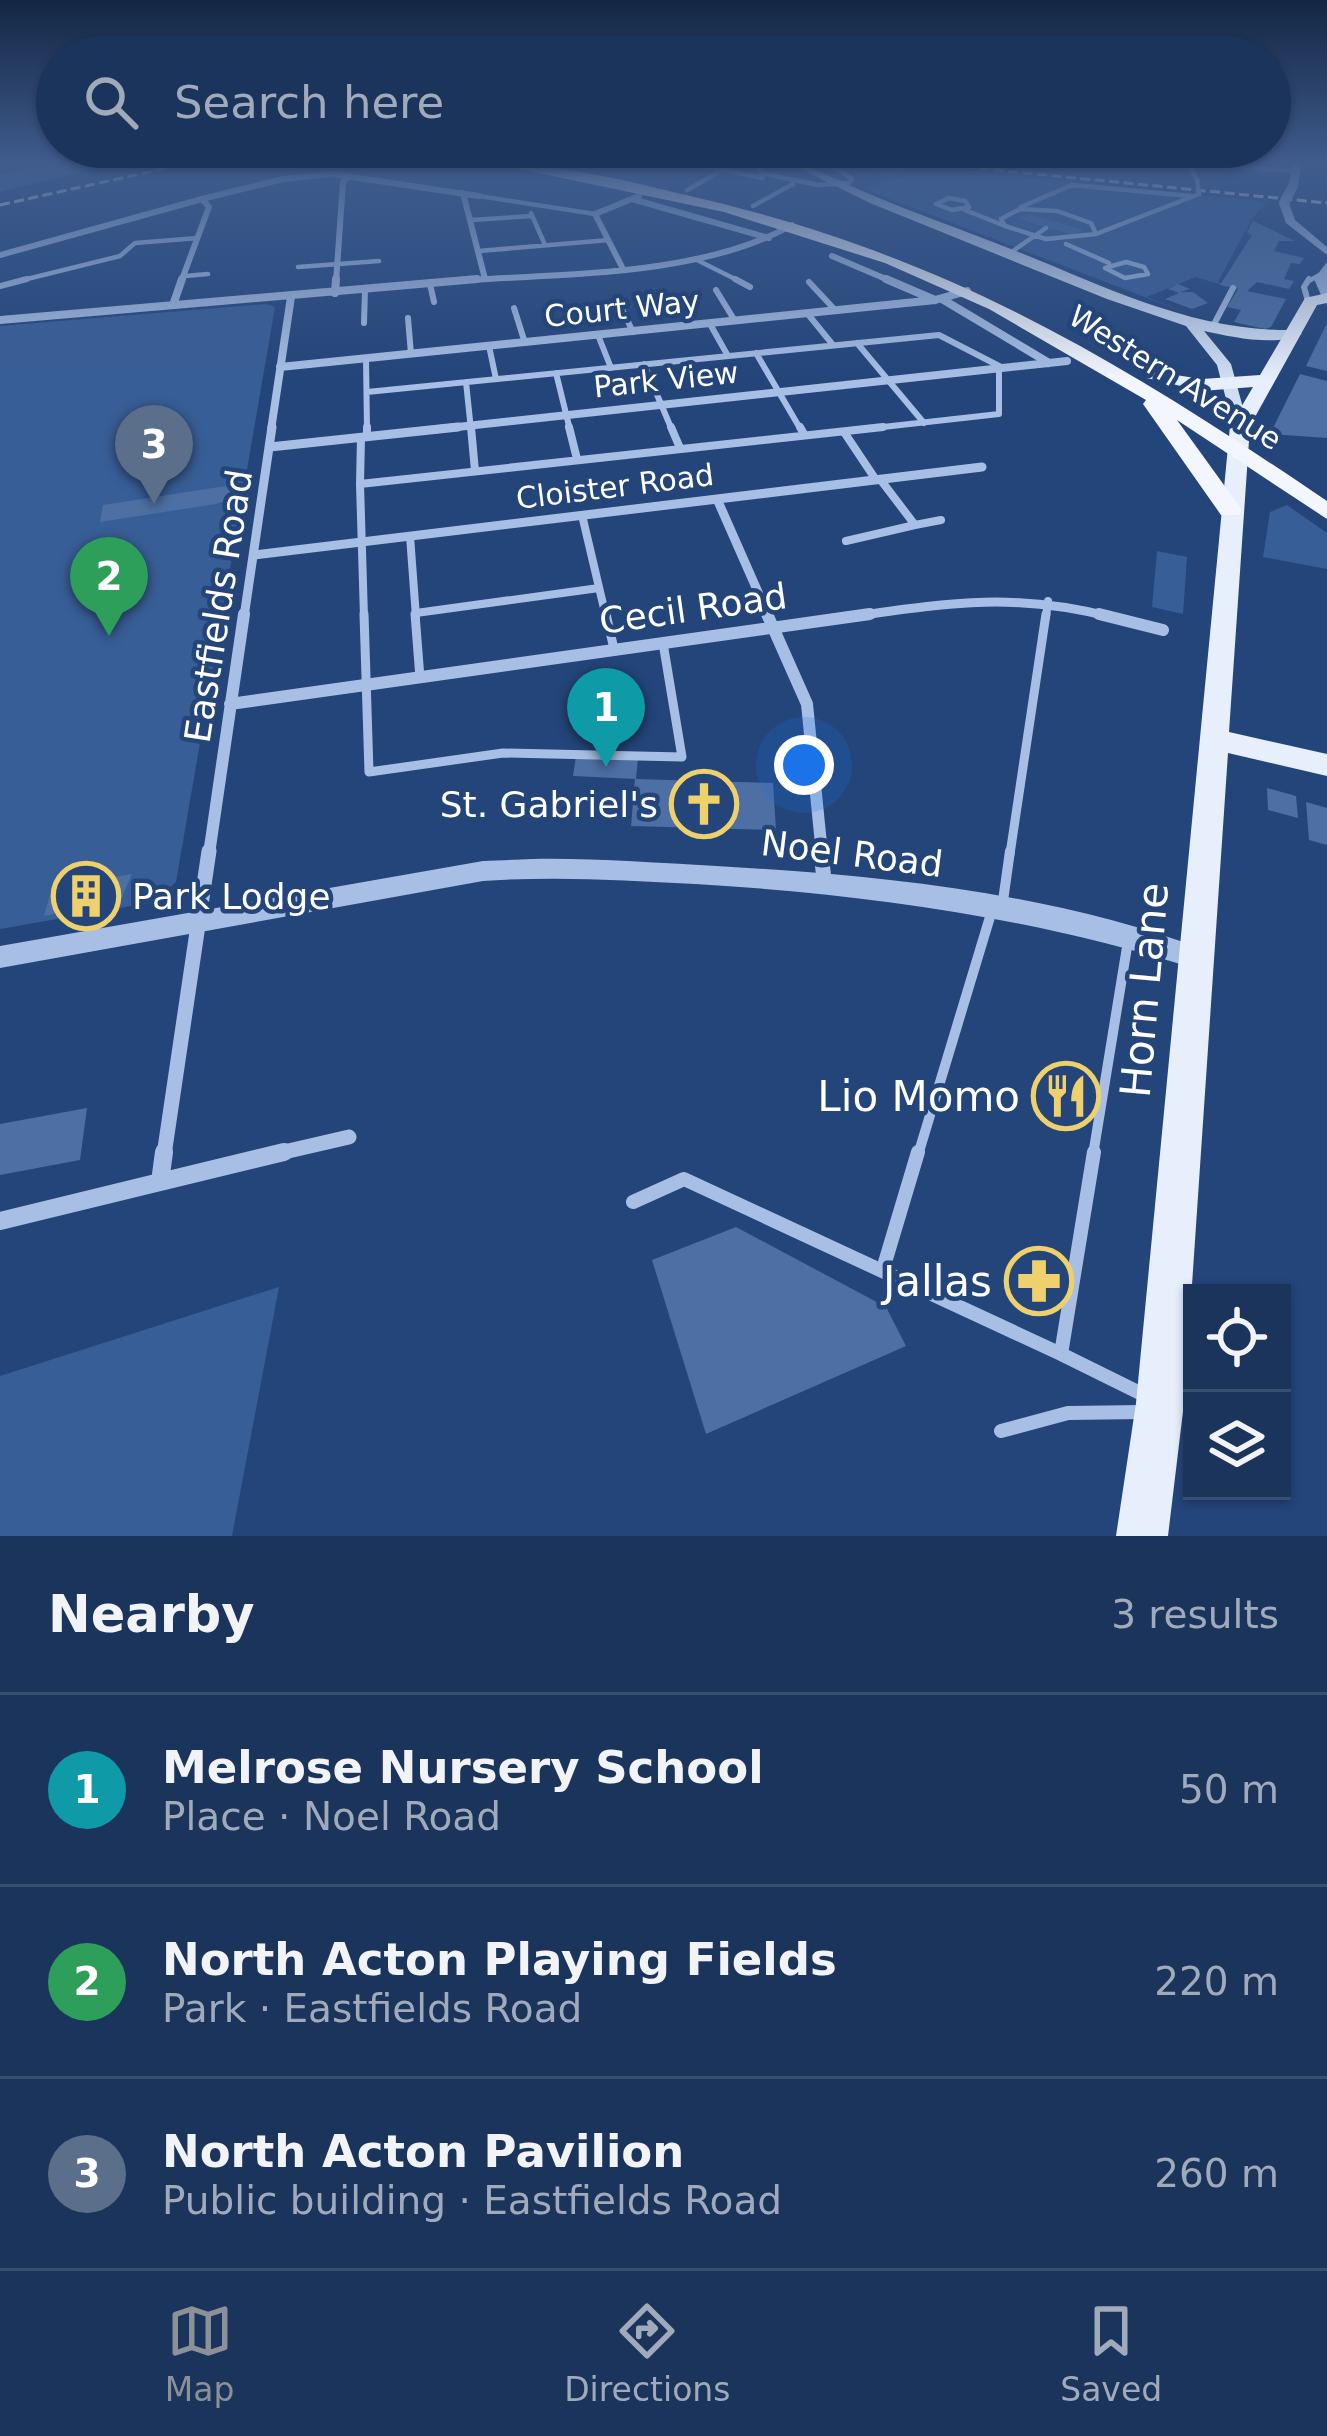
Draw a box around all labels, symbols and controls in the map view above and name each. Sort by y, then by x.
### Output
search box [36,36,1291,168]
icon: search [78,69,144,135]
text: Search here [174,76,444,129]
street label: Court Way [543,283,701,334]
street label: Western Avenue [1063,298,1288,457]
street label: Park View [592,354,740,405]
pin: 3 [115,405,193,504]
street label: Cloister Road [514,457,716,516]
street label: Eastfields Road [177,467,260,746]
pin: 2 [70,537,148,636]
street label: Cecil Road [597,575,789,642]
pin: 1 [567,668,645,767]
your location [774,735,834,795]
church icon: St. Gabriel's [669,769,739,839]
place label: St. Gabriel's [440,784,658,825]
street label: Noel Road [759,822,945,885]
building icon: Park Lodge [51,861,121,931]
place label: Park Lodge [132,876,331,917]
street label: Horn Lane [1111,881,1178,1099]
restaurant icon: Lio Momo [1031,1061,1101,1131]
place label: Lio Momo [817,1072,1020,1121]
pharmacy icon: Jallas [1004,1246,1074,1316]
place label: Jallas [880,1257,992,1306]
map controls [1183,1284,1291,1500]
button: locate [1183,1284,1291,1392]
button: layers [1183,1392,1291,1500]
text: Nearby [48,1585,255,1644]
text: 3 results [1111,1592,1279,1637]
text: Melrose Nursery School [162,1741,764,1794]
text: 1 [73,1767,101,1812]
text: 50 m [1179,1767,1279,1812]
text: Place · Noel Road [162,1794,501,1839]
text: North Acton Playing Fields [162,1933,837,1986]
text: 2 [73,1959,101,2004]
text: 220 m [1154,1959,1279,2004]
text: Park · Eastfields Road [162,1986,582,2031]
text: North Acton Pavilion [162,2125,684,2178]
text: 3 [73,2151,101,2196]
text: 260 m [1154,2151,1279,2196]
text: Public building · Eastfields Road [162,2178,782,2223]
tab: Map [165,2298,235,2409]
tab: Directions [564,2298,730,2409]
tab: Saved [1060,2298,1162,2409]

